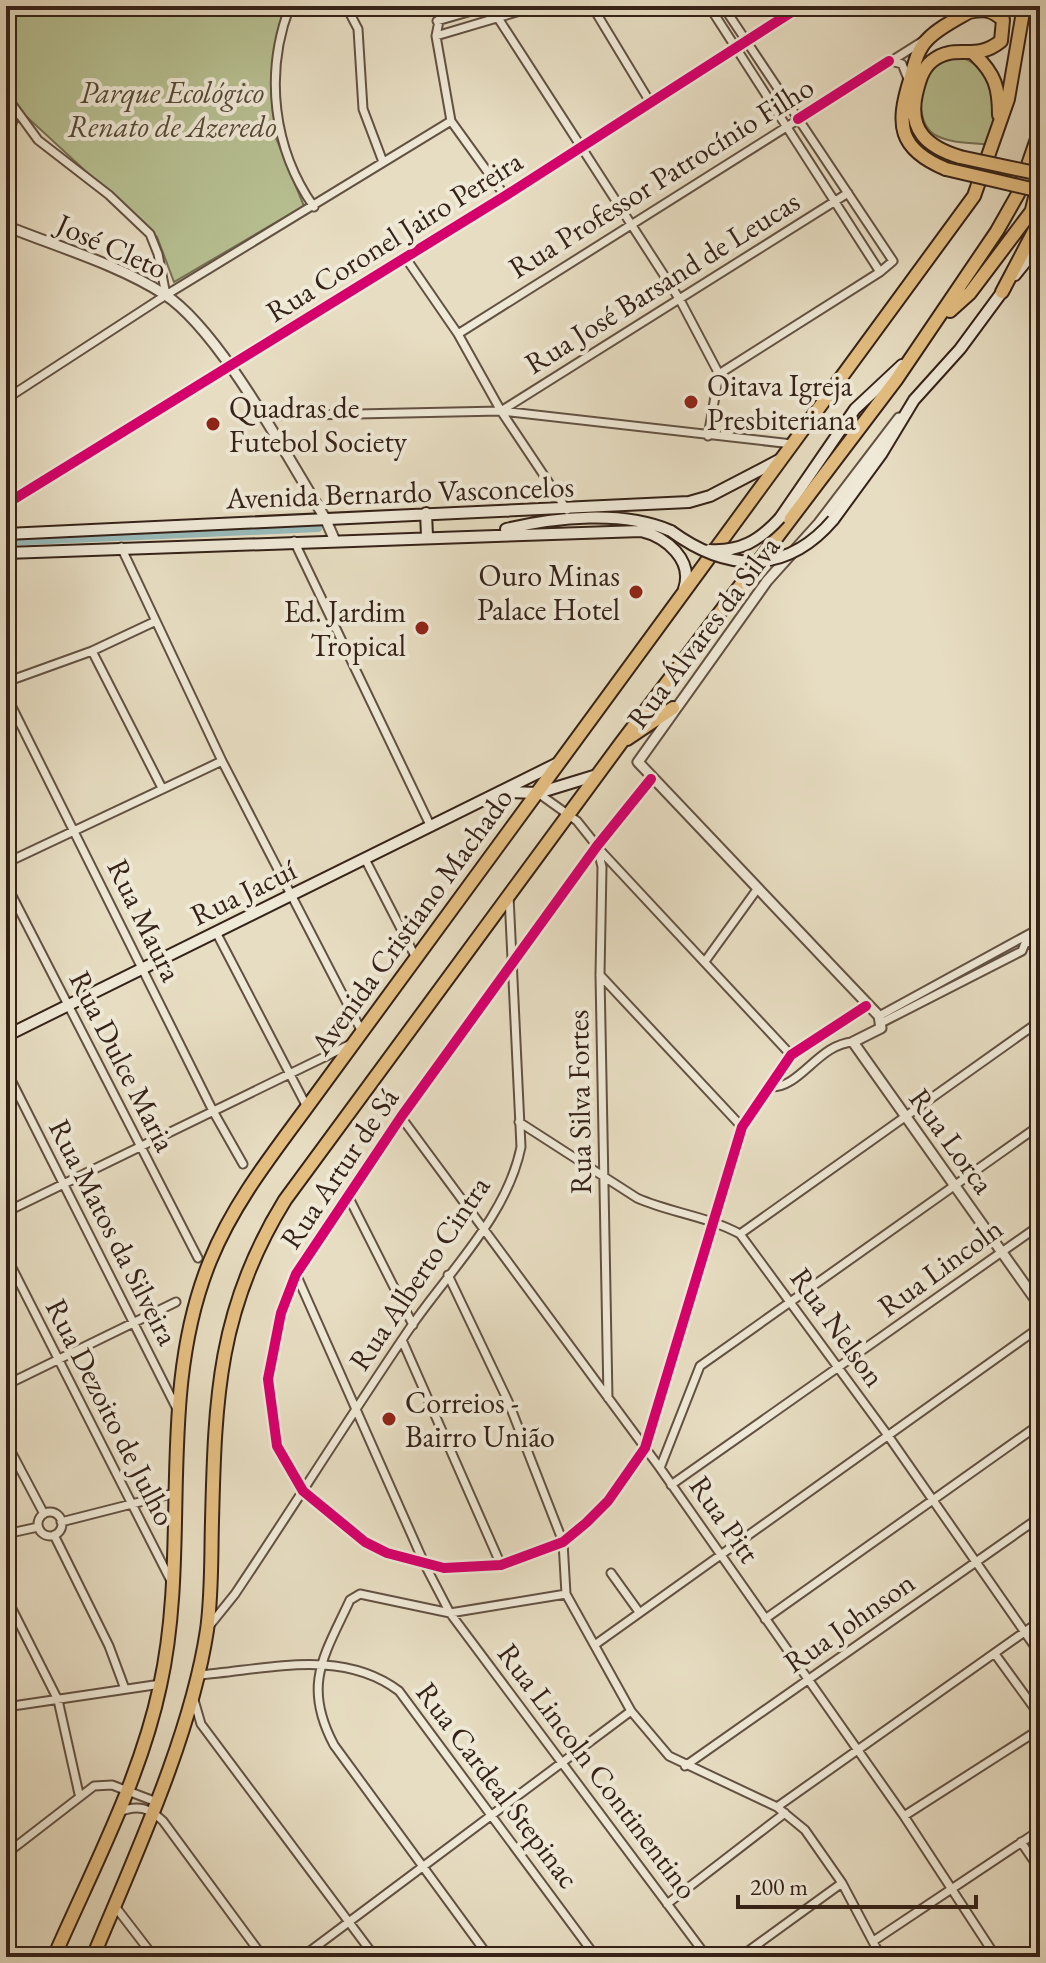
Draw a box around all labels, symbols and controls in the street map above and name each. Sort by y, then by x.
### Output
street label: Rua Professor Patrocínio Filho [501,67,821,287]
park label: Parque Ecológico Renato de Azeredo [67,73,277,146]
street label: Rua Coronel Jairo Pereira [259,141,530,331]
street label: Rua José Barsand de Leucas [517,181,807,383]
street label: José Cleto [48,203,173,288]
place label: Oitava Igreja Presbiteriana [707,366,856,439]
place label: Quadras de Futebol Society [229,388,408,461]
marker: Oitava Igreja Presbiteriana [682,393,700,411]
marker: Quadras de Futebol Society [204,415,222,433]
street label: Avenida Bernardo Vasconcelos [224,466,575,518]
street label: Rua Álvares da Silva [618,528,788,736]
place label: Ouro Minas Palace Hotel [477,556,620,629]
marker: Ouro Minas Palace Hotel [627,583,645,601]
place label: Ed. Jardim Tropical [284,592,406,665]
marker: Ed. Jardim Tropical [413,619,431,637]
street label: Avenida Cristiano Machado [300,780,521,1063]
street label: Rua Jacuí [184,849,303,934]
street label: Rua Maura [99,852,191,988]
street label: Rua Dulce Maria [61,964,185,1158]
street label: Rua Silva Fortes [558,1009,600,1195]
street label: Rua Artur de Sá [271,1080,407,1256]
street label: Rua Lorca [901,1080,1003,1202]
street label: Rua Matos da Silveira [40,1112,188,1352]
street label: Rua Alberto Cintra [340,1168,498,1378]
street label: Rua Lincoln [870,1209,1010,1325]
street label: Rua Nelson [782,1260,894,1394]
street label: Rua Dezoito de Julho [37,1292,185,1532]
place label: Correios - Bairro União [405,1383,555,1456]
marker: Correios - Bairro União [380,1410,398,1428]
street label: Rua Pitt [681,1468,769,1571]
street label: Rua Johnson [776,1563,922,1681]
street label: Rua Lincoln Continentino [489,1635,707,1907]
street label: Rua Cardeal Stepinac [408,1674,588,1896]
scale bar [738,1859,976,1909]
text: 200 m [750,1871,808,1902]

